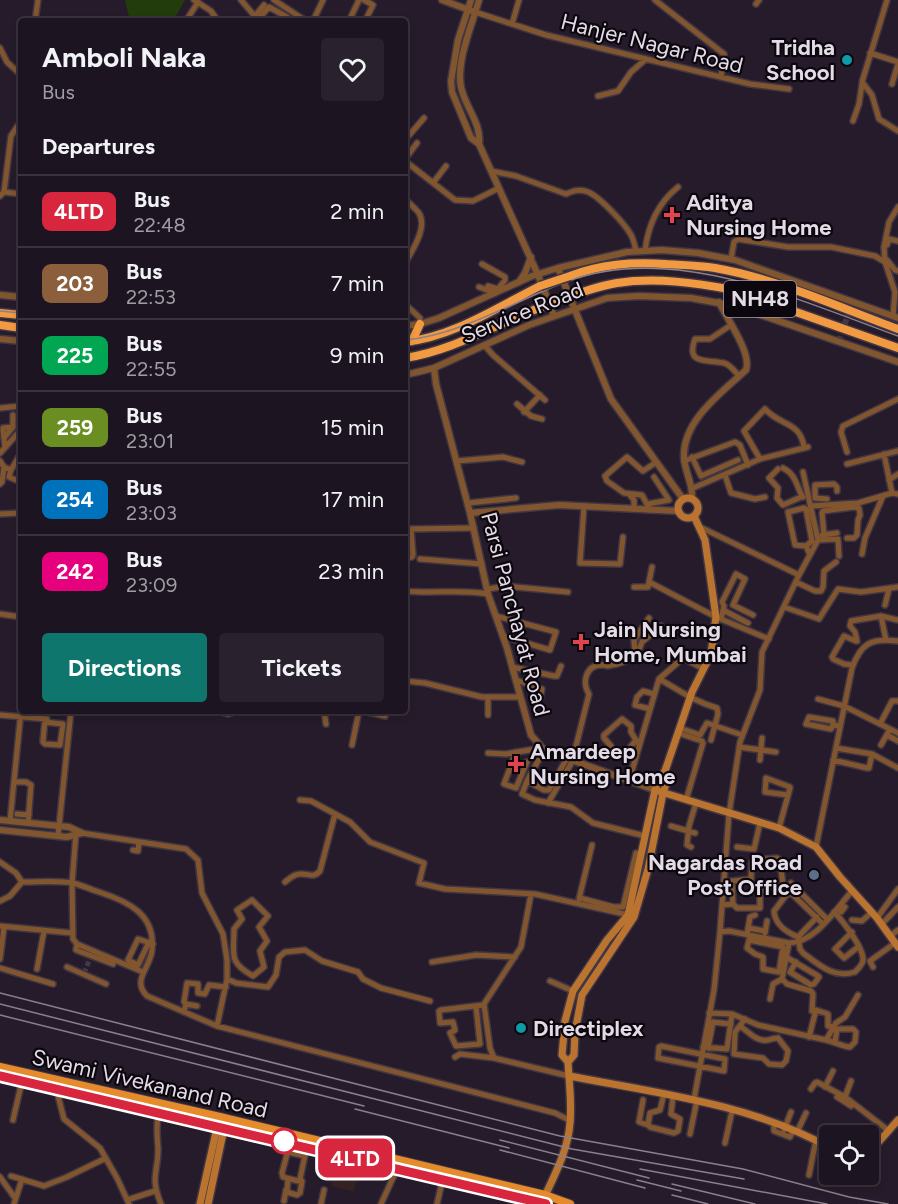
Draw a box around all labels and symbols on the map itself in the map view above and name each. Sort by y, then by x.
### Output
street label: Hanjer Nagar Road [558,8,746,79]
place label: Tridha School [766,34,835,86]
marker: Tridha School [840,53,854,67]
place label: Aditya Nursing Home [686,189,831,241]
marker: Aditya Nursing Home [663,206,681,224]
street label: Service Road [457,276,587,349]
road number: NH48 [724,281,796,317]
street label: Parsi Panchayat Road [475,509,556,719]
place label: Jain Nursing Home, Mumbai [594,616,747,668]
marker: Jain Nursing Home, Mumbai [572,633,590,651]
place label: Amardeep Nursing Home [530,738,675,790]
marker: Amardeep Nursing Home [507,755,525,773]
place label: Nagardas Road Post Office [648,849,802,901]
marker: Nagardas Road Post Office [807,868,821,882]
place label: Directiplex [533,1015,644,1042]
marker: Directiplex [514,1021,528,1035]
street label: Swami Vivekanand Road [29,1043,270,1124]
unlabelled marker [271,1128,297,1154]
line badge: 4LTD [313,1138,397,1178]

